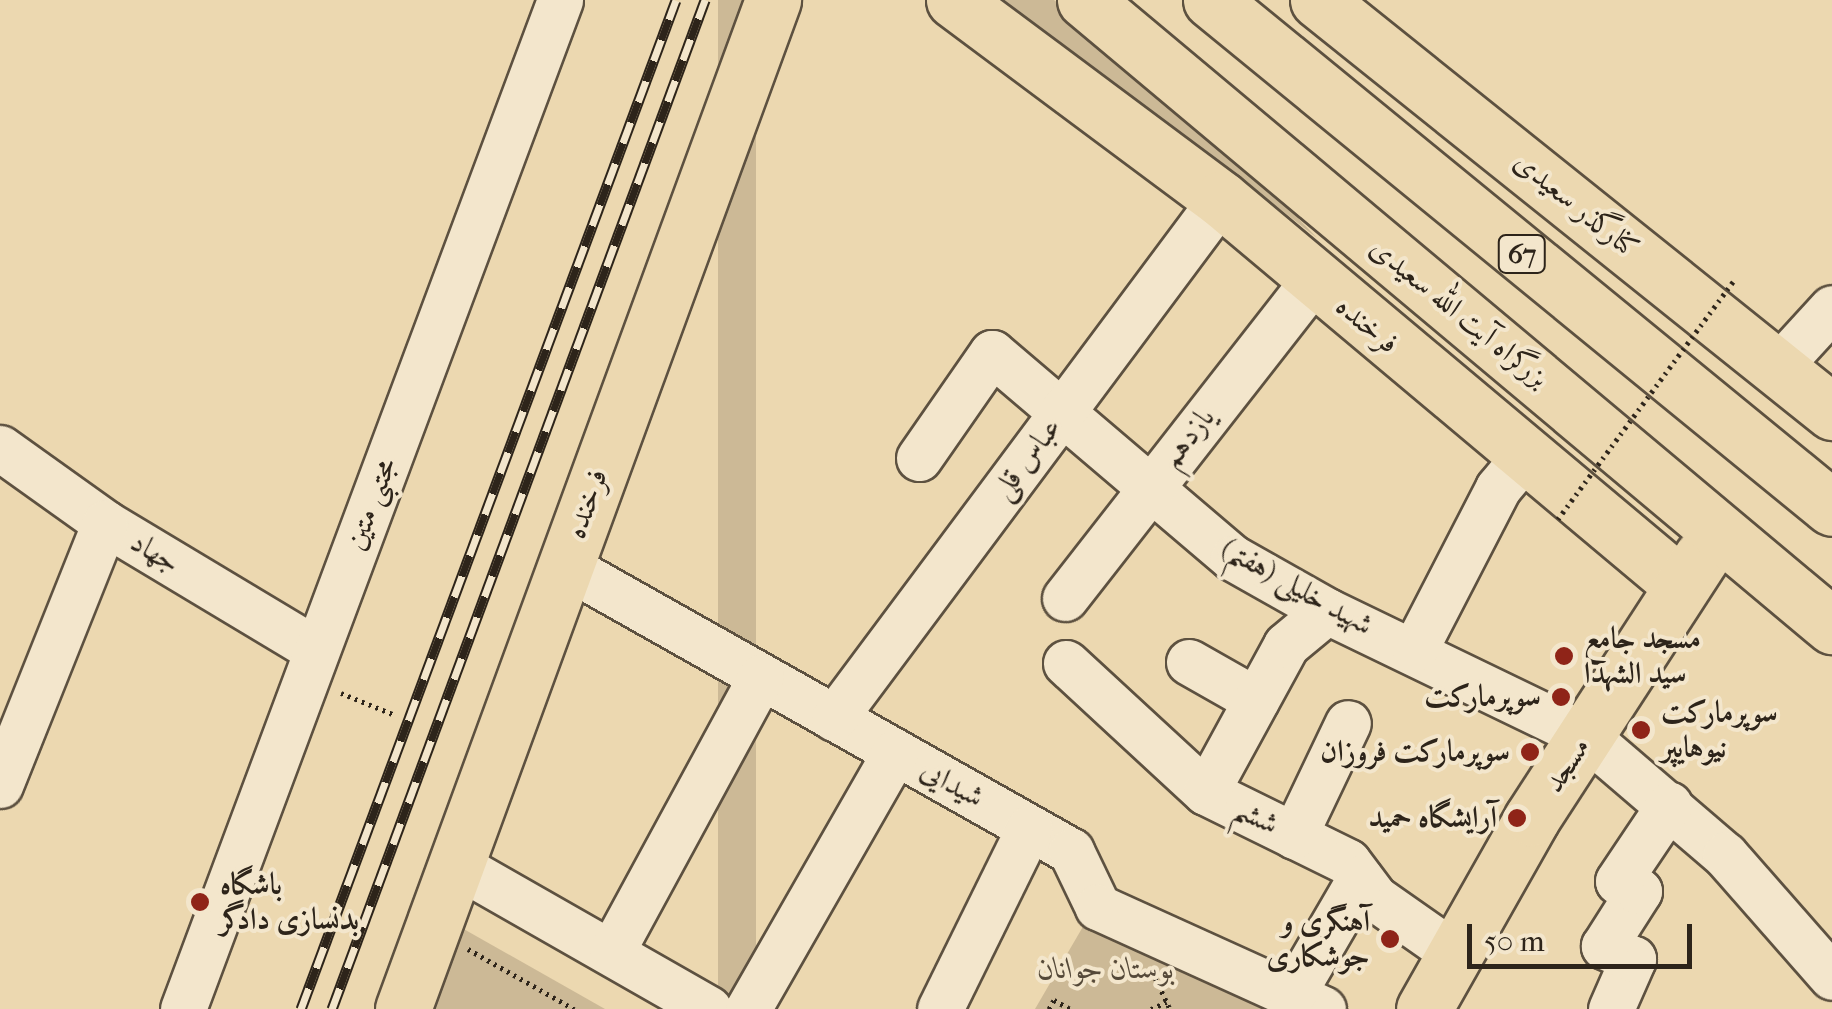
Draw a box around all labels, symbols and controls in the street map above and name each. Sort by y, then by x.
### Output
street label: کنارگذر سعیدی [1506,144,1646,266]
street label: بزرگراه آیت الله سعیدی [1363,230,1555,396]
road number: 67 [1497,231,1547,277]
street label: فرخنده [1328,288,1406,362]
street label: یازدهم [1153,400,1223,476]
street label: عباس قلی [985,411,1069,507]
street label: مجتبی متین [337,453,405,555]
street label: فرخنده [558,464,616,544]
street label: جهاد [124,524,186,582]
street label: شهید خلیلی (هفتم) [1215,530,1379,644]
place label: مسجد جامع سید الشهدا [1584,621,1701,692]
marker: مسجد جامع سید الشهدا [1553,645,1575,667]
place label: سوپرمارکت [1424,679,1541,715]
marker: سوپرمارکت [1550,686,1572,708]
place label: سوپرمارکت نیوهایپر [1661,695,1778,766]
marker: سوپرمارکت نیوهایپر [1630,719,1652,741]
street label: مسجد [1536,731,1598,799]
place label: سوپرمارکت فروزان [1320,734,1510,770]
marker: سوپرمارکت فروزان [1519,741,1541,763]
street label: شیدایی [914,752,990,816]
street label: ششم [1228,791,1284,843]
place label: آرایشگاه حمید [1368,800,1497,836]
marker: آرایشگاه حمید [1506,807,1528,829]
place label: باشگاه بدنسازی دادگر [220,867,359,938]
marker: باشگاه بدنسازی دادگر [189,891,211,913]
place label: آهنگری و جوشکاری [1267,904,1370,974]
scale bar [1472,904,1697,966]
text: 50 m [1484,924,1545,959]
marker: آهنگری و جوشکاری [1379,928,1401,950]
park label: بوستان جوانان [1037,951,1175,987]

